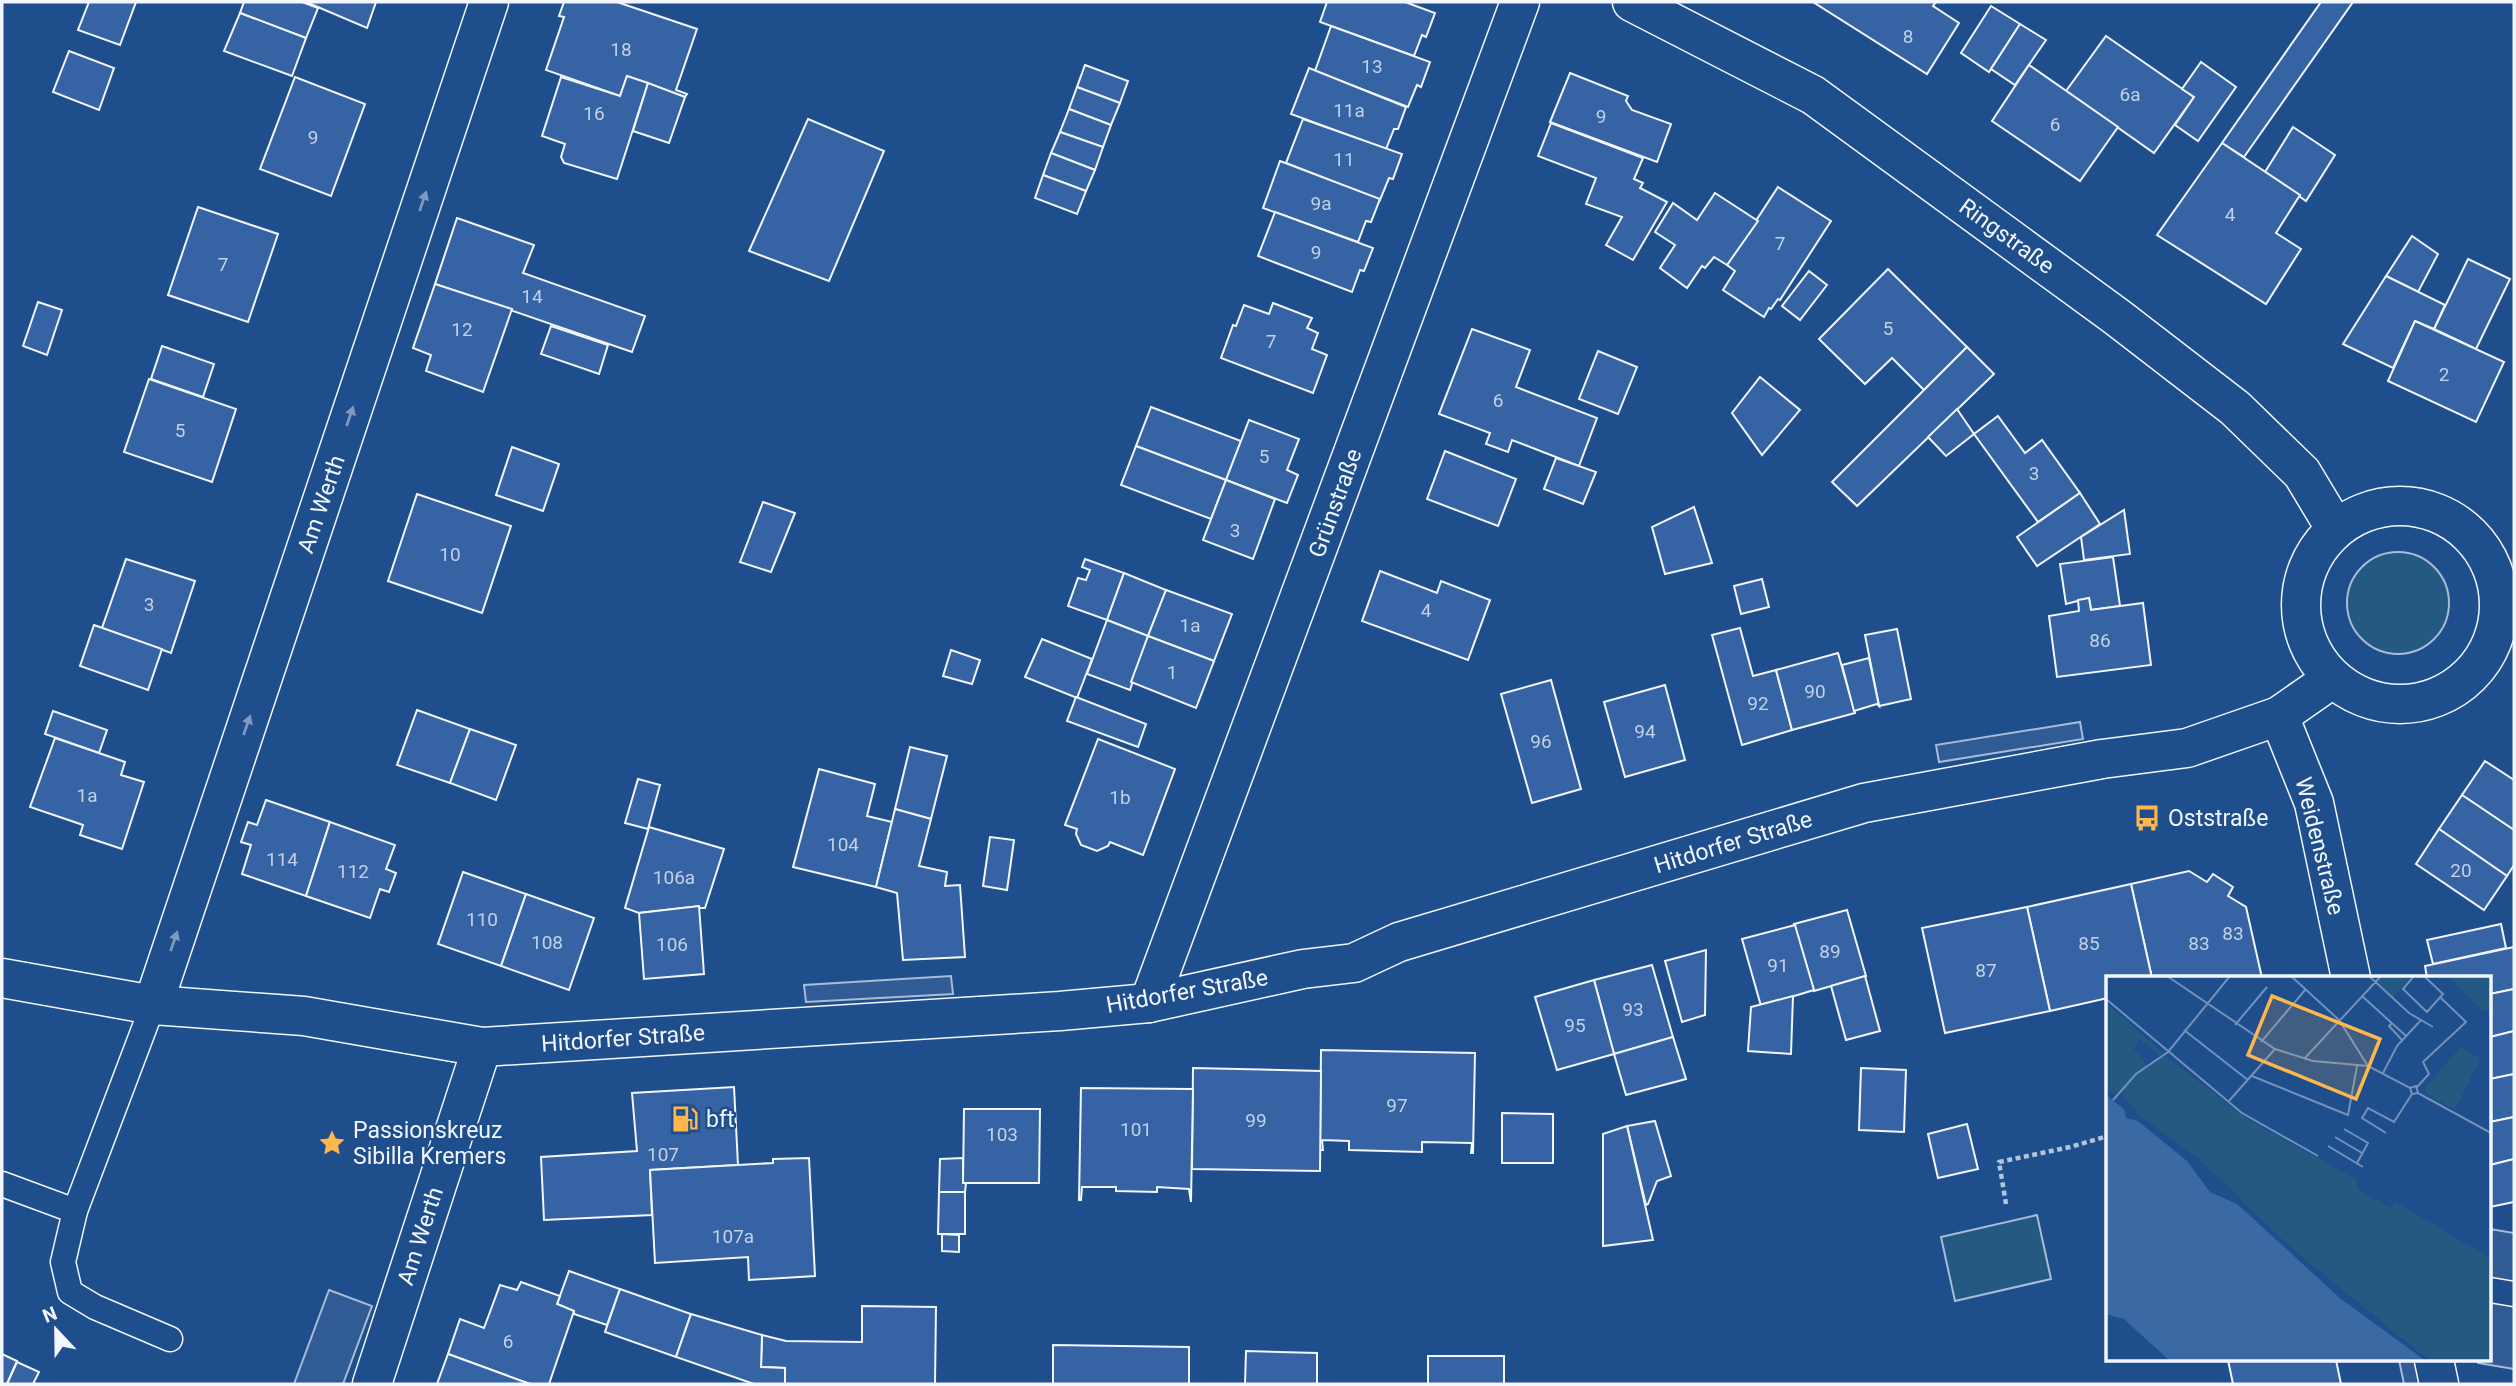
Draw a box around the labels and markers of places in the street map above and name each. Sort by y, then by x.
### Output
bus stop icon: Oststraße [2132,803,2162,833]
place label: Oststraße [2168,805,2268,832]
fuel station icon: bft [670,1104,700,1134]
place label: bft [706,1106,734,1133]
place label: Passionskreuz Sibilla Kremers [353,1117,506,1170]
place icon: Passionskreuz Sibilla Kremers [317,1128,347,1158]

